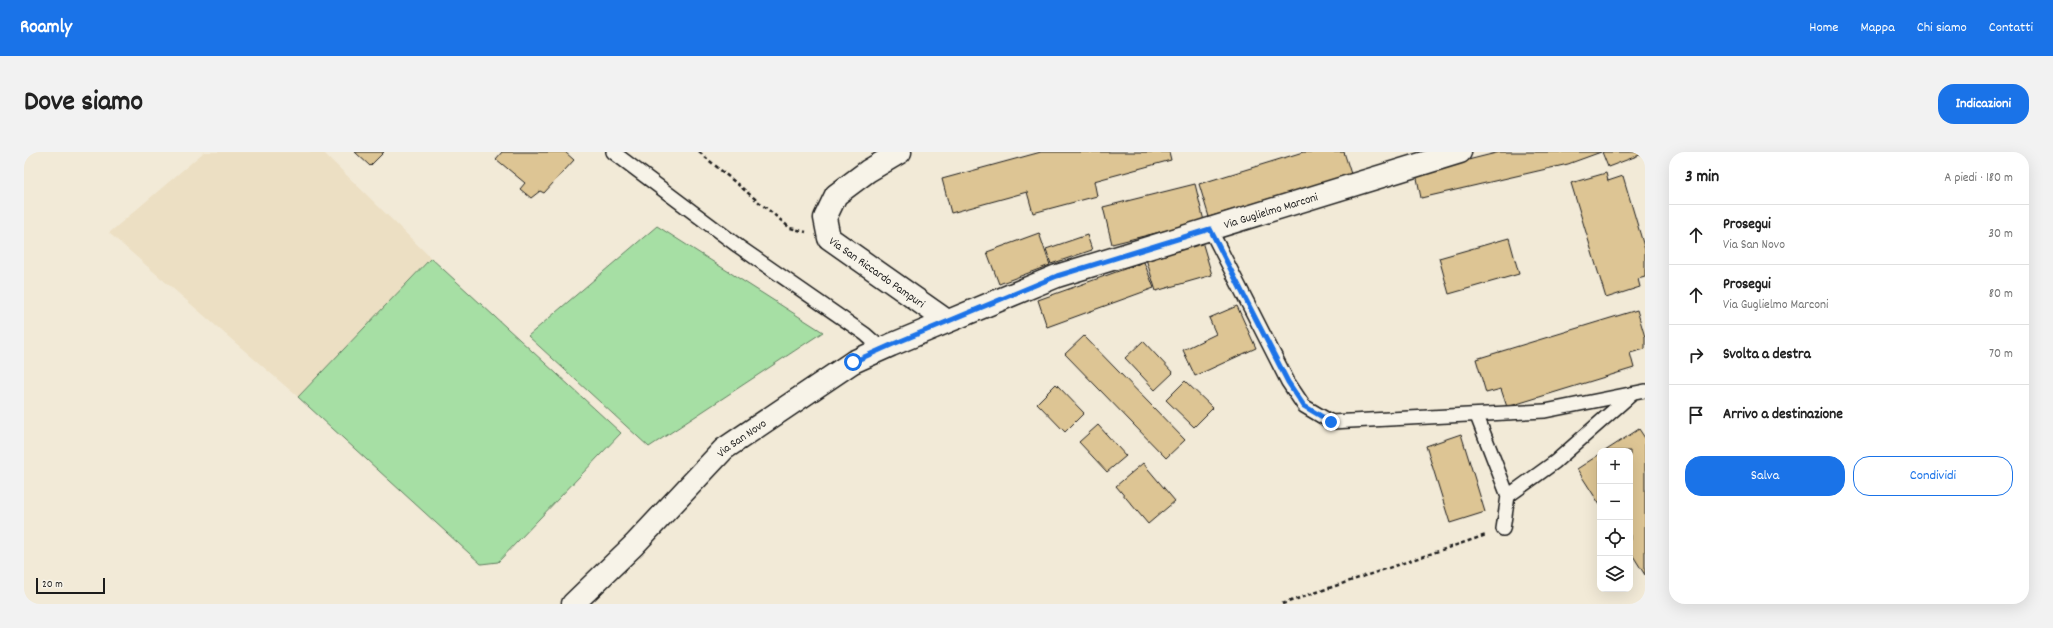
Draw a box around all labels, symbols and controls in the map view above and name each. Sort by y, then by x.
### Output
text: Roamly [20,15,72,42]
text: Home [1809,18,1839,38]
text: Mappa [1861,18,1895,38]
text: Chi siamo [1917,18,1967,38]
text: Contatti [1989,18,2033,38]
text: Dove siamo [24,84,143,124]
button: Indicazioni [1938,84,2029,124]
text: 3 min [1685,166,1719,190]
text: A piedi · 180 m [1944,169,2013,188]
street label: Via Guglielmo Marconi [1222,189,1320,234]
text: Prosegui [1723,214,1771,236]
icon: ahead [1685,224,1707,246]
text: 30 m [1988,225,2013,244]
street label: Via San Riccardo Pampuri [825,233,928,313]
text: Via San Novo [1723,236,1785,255]
text: Prosegui [1723,274,1771,296]
icon: ahead [1685,284,1707,306]
text: 80 m [1989,285,2013,304]
text: Via Guglielmo Marconi [1723,296,1828,315]
icon: right [1685,344,1707,366]
text: Svolta a destra [1723,344,1811,366]
text: 70 m [1989,345,2013,364]
route start [844,353,862,371]
icon: arrive [1685,404,1707,426]
text: Arrivo a destinazione [1723,404,1843,426]
route end [1322,413,1340,431]
street label: Via San Novo [713,416,770,462]
map controls [1597,448,1633,592]
button: + [1597,448,1633,484]
button: Salva [1685,456,1845,496]
button: Condividi [1853,456,2013,496]
button: − [1597,484,1633,520]
button: locate [1597,520,1633,556]
button: layers [1597,556,1633,592]
scale bar [36,576,105,595]
text: 20 m [42,577,63,593]

